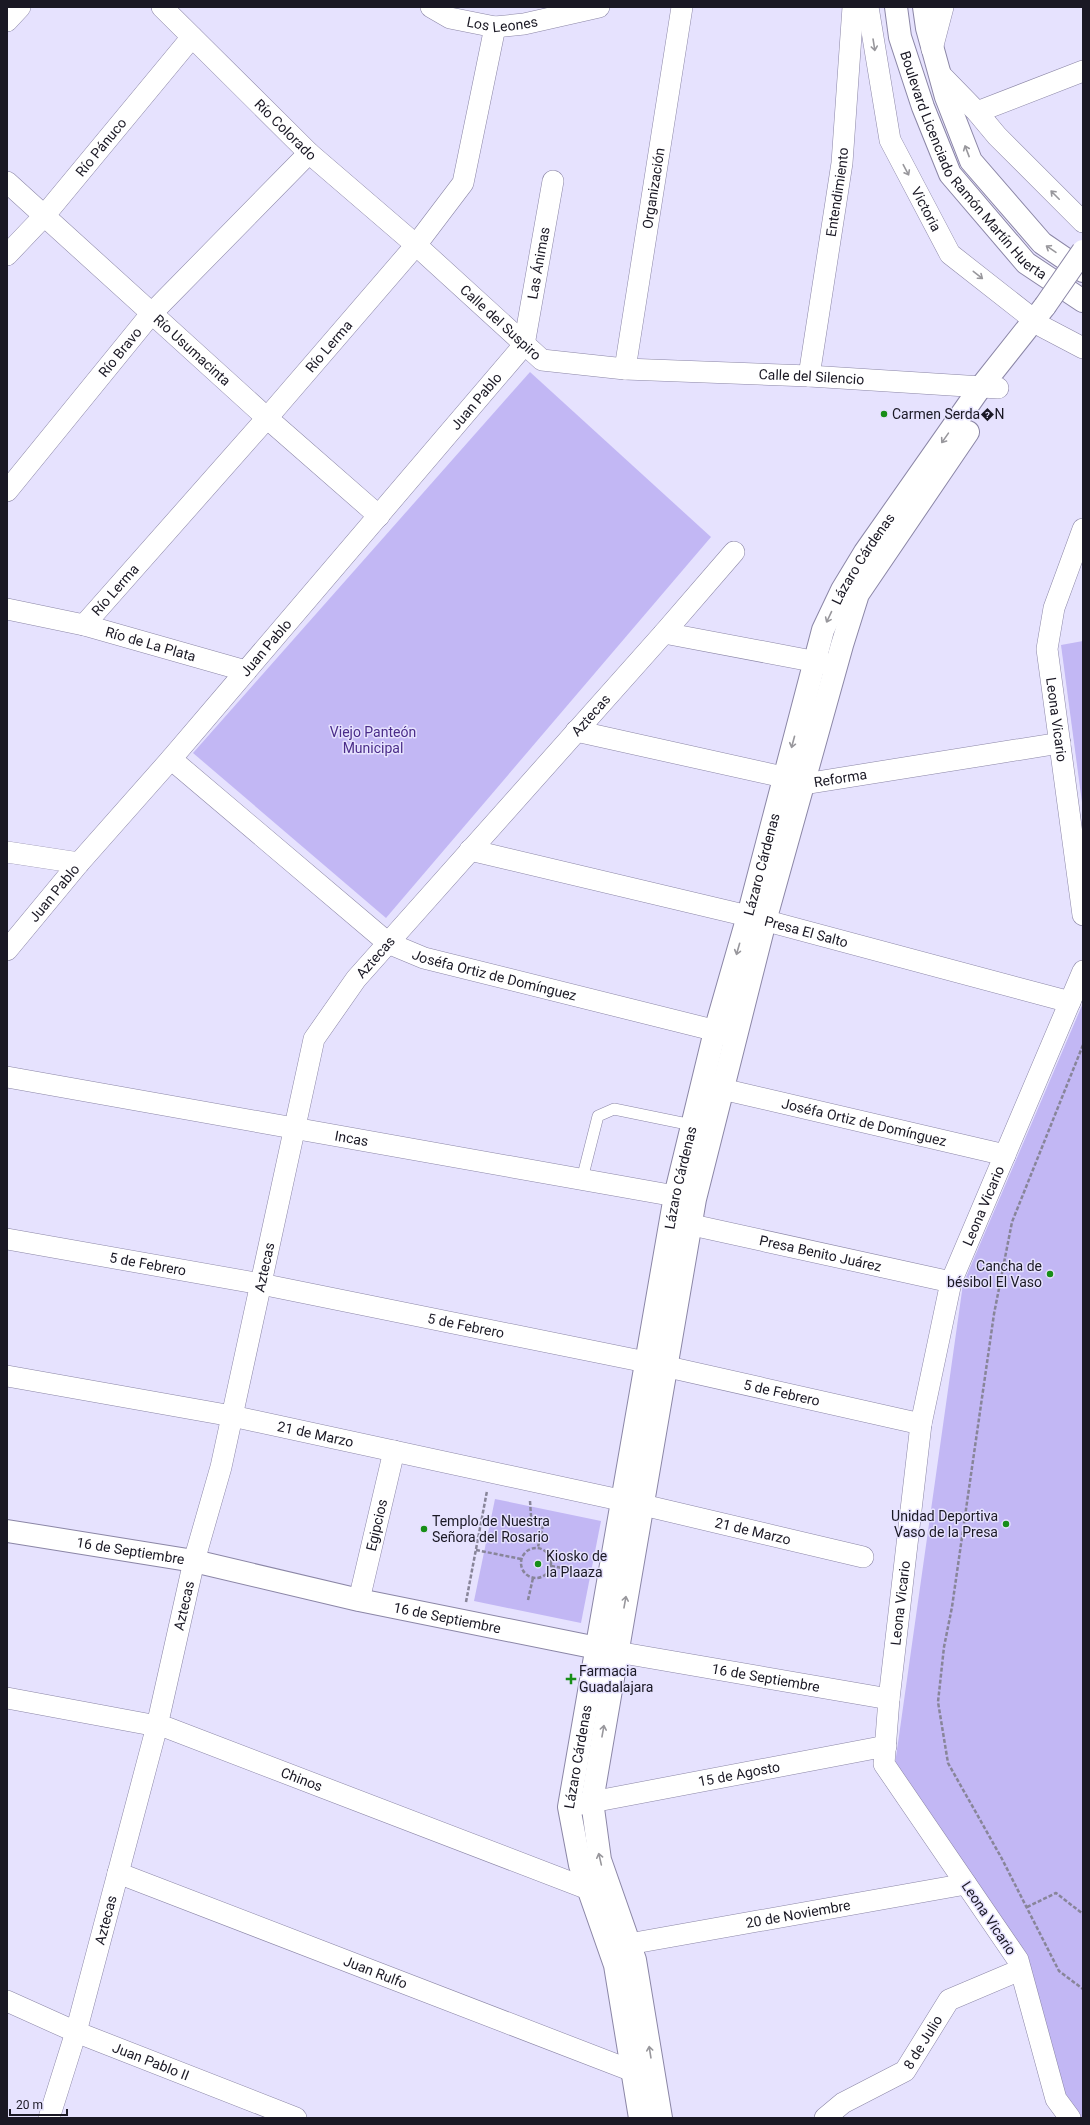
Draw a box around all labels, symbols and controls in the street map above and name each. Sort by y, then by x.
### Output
street label: Los Leones [465,13,539,35]
one-way arrow [870,39,878,52]
street label: Boulevard Licenciado Ramón Martín Huerta [897,49,1050,283]
street label: Río Colorado [251,96,319,164]
street label: Río Pánuco [72,115,130,180]
one-way arrow [962,146,970,158]
street label: Organización [639,147,668,230]
street label: Entendimiento [823,147,851,238]
one-way arrow [902,164,910,176]
street label: Victoria [908,184,945,234]
one-way arrow [1050,190,1060,200]
street label: Las Ánimas [524,226,553,301]
one-way arrow [1046,245,1057,253]
one-way arrow [972,271,983,280]
street label: Calle del Suspiro [457,281,544,363]
street label: Río Usumacinta [150,311,234,389]
street label: Río Lerma [302,317,355,375]
street label: Río Bravo [95,324,145,380]
street label: Calle del Silencio [758,366,865,387]
street label: Juan Pablo [447,369,505,433]
place label: Carmen Serda�N [892,404,1005,423]
marker: Carmen Serda�N [879,409,889,419]
one-way arrow [941,432,949,443]
street label: Lázaro Cárdenas [828,510,898,607]
street label: Río Lerma [88,561,142,619]
one-way arrow [825,611,832,623]
street label: Juan Pablo [237,616,295,680]
street label: Río de La Plata [104,624,198,664]
street label: Leona Vicario [1043,676,1070,763]
street label: Aztecas [568,691,614,739]
park label: Viejo Panteón Municipal [330,724,416,756]
one-way arrow [789,735,796,748]
street label: Reforma [813,766,868,790]
street label: Lázaro Cárdenas [740,811,783,917]
street label: Juan Pablo [26,861,83,925]
street label: Presa El Salto [763,913,850,950]
street label: Aztecas [353,933,398,981]
one-way arrow [734,942,741,955]
street label: Joséfa Ortiz de Domínguez [410,946,578,1004]
street label: Joséfa Ortiz de Domínguez [780,1095,948,1149]
street label: Lázaro Cárdenas [661,1125,700,1231]
street label: Incas [334,1128,370,1149]
street label: Leona Vicario [959,1164,1007,1248]
street label: Presa Benito Juárez [758,1232,883,1274]
street label: Aztecas [251,1241,278,1294]
street label: 5 de Febrero [108,1249,188,1279]
place label: Cancha de bésibol El Vaso [947,1258,1042,1290]
marker: Cancha de bésibol El Vaso [1045,1269,1055,1279]
street label: 5 de Febrero [426,1310,506,1341]
street label: 5 de Febrero [742,1376,822,1409]
street label: 21 de Marzo [276,1418,355,1450]
street label: Egipcios [363,1497,390,1553]
place label: Unidad Deportiva Vaso de la Presa [891,1508,998,1540]
place label: Templo de Nuestra Señora del Rosario [432,1513,550,1545]
street label: 21 de Marzo [713,1514,792,1548]
marker: Unidad Deportiva Vaso de la Presa [1001,1519,1011,1529]
marker: Templo de Nuestra Señora del Rosario [419,1524,429,1534]
street label: 16 de Septiembre [75,1534,186,1567]
place label: Kiosko de la Plaaza [546,1548,607,1580]
marker: Kiosko de la Plaaza [533,1559,543,1569]
street label: Leona Vicario [887,1560,913,1646]
street label: Aztecas [171,1579,197,1632]
one-way arrow [622,1596,630,1609]
street label: 16 de Septiembre [392,1599,502,1636]
street label: 16 de Septiembre [711,1661,821,1695]
place label: Farmacia Guadalajara [579,1663,653,1695]
marker: Farmacia Guadalajara [566,1674,576,1684]
street label: Lázaro Cárdenas [561,1704,595,1810]
one-way arrow [599,1724,607,1737]
street label: 15 de Agosto [697,1758,781,1790]
street label: Chinos [279,1764,325,1794]
one-way arrow [596,1853,604,1866]
street label: Leona Vicario [959,1878,1019,1958]
street label: Aztecas [91,1894,120,1946]
street label: 20 de Noviembre [745,1897,852,1931]
street label: Juan Rulfo [341,1953,410,1992]
street label: 8 de Julio [900,2012,946,2072]
street label: Juan Pablo II [110,2039,192,2083]
one-way arrow [646,2046,654,2059]
scale bar [10,2091,67,2117]
text: 20 m [16,2098,43,2112]

